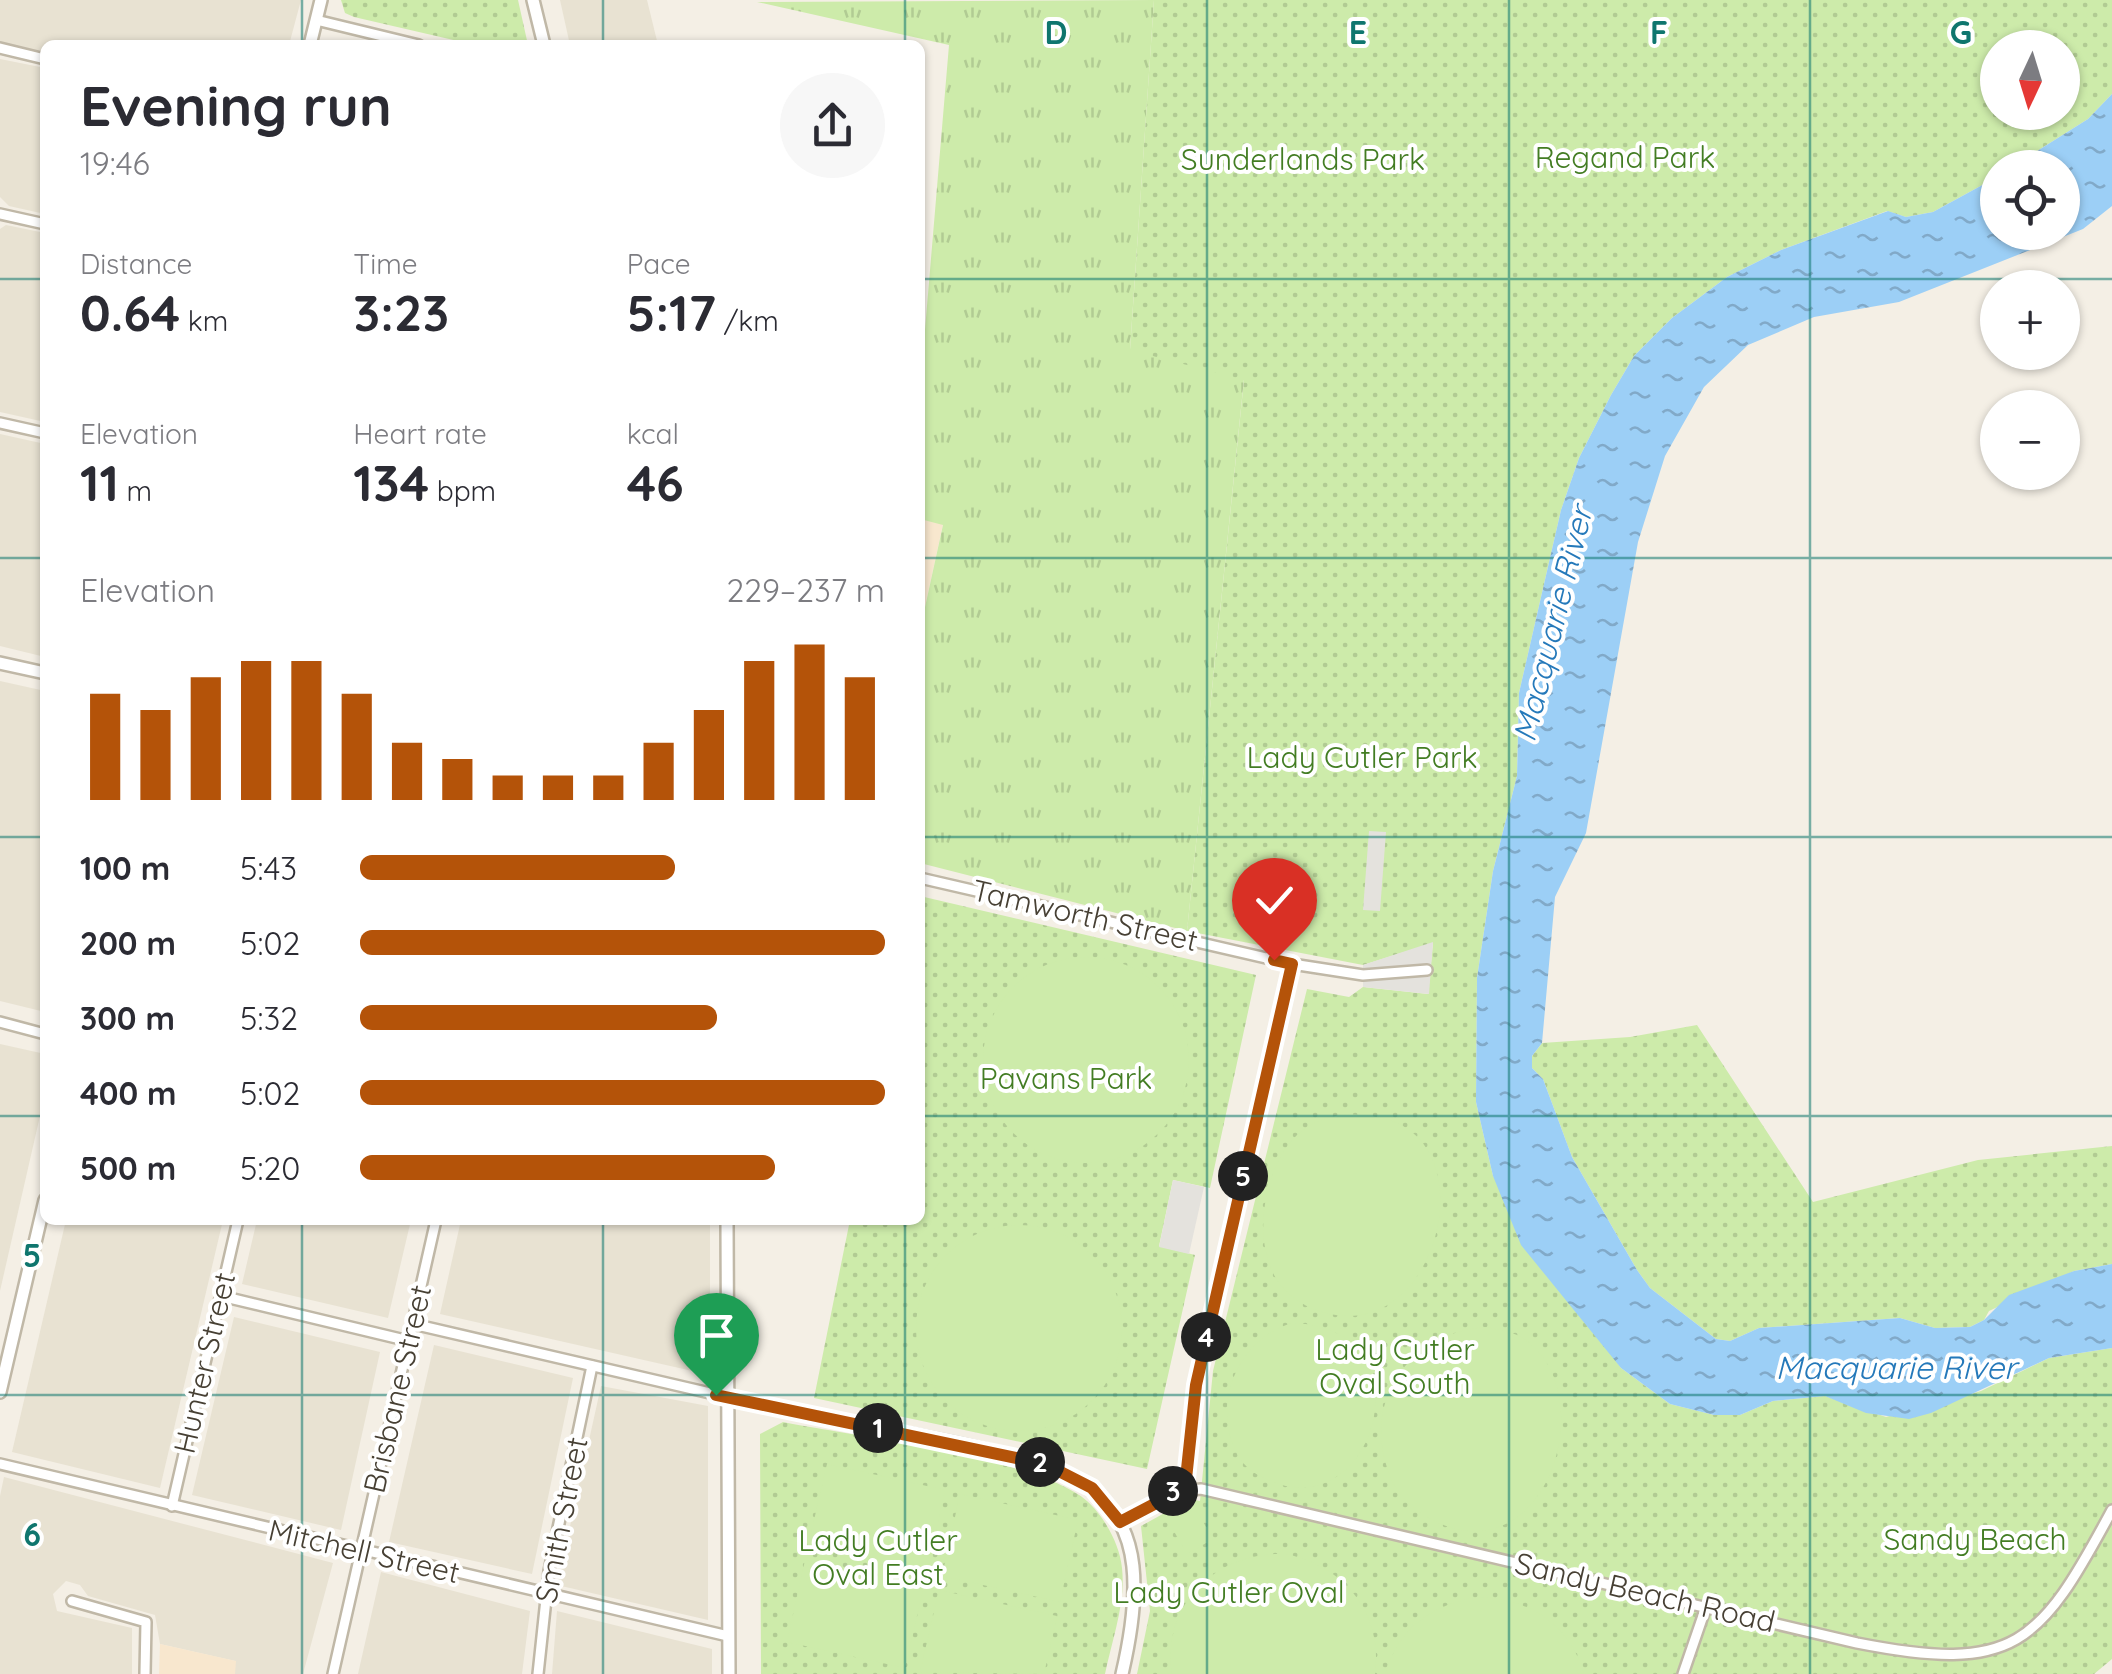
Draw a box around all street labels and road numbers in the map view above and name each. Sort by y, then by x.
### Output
street label: Tamworth Street [969,871,1202,959]
street label: Hunter Street [165,1269,243,1457]
street label: Brisbane Street [355,1281,439,1497]
street label: Smith Street [526,1434,596,1606]
street label: Mitchell Street [265,1511,463,1591]
street label: Sandy Beach Road [1511,1544,1779,1640]

